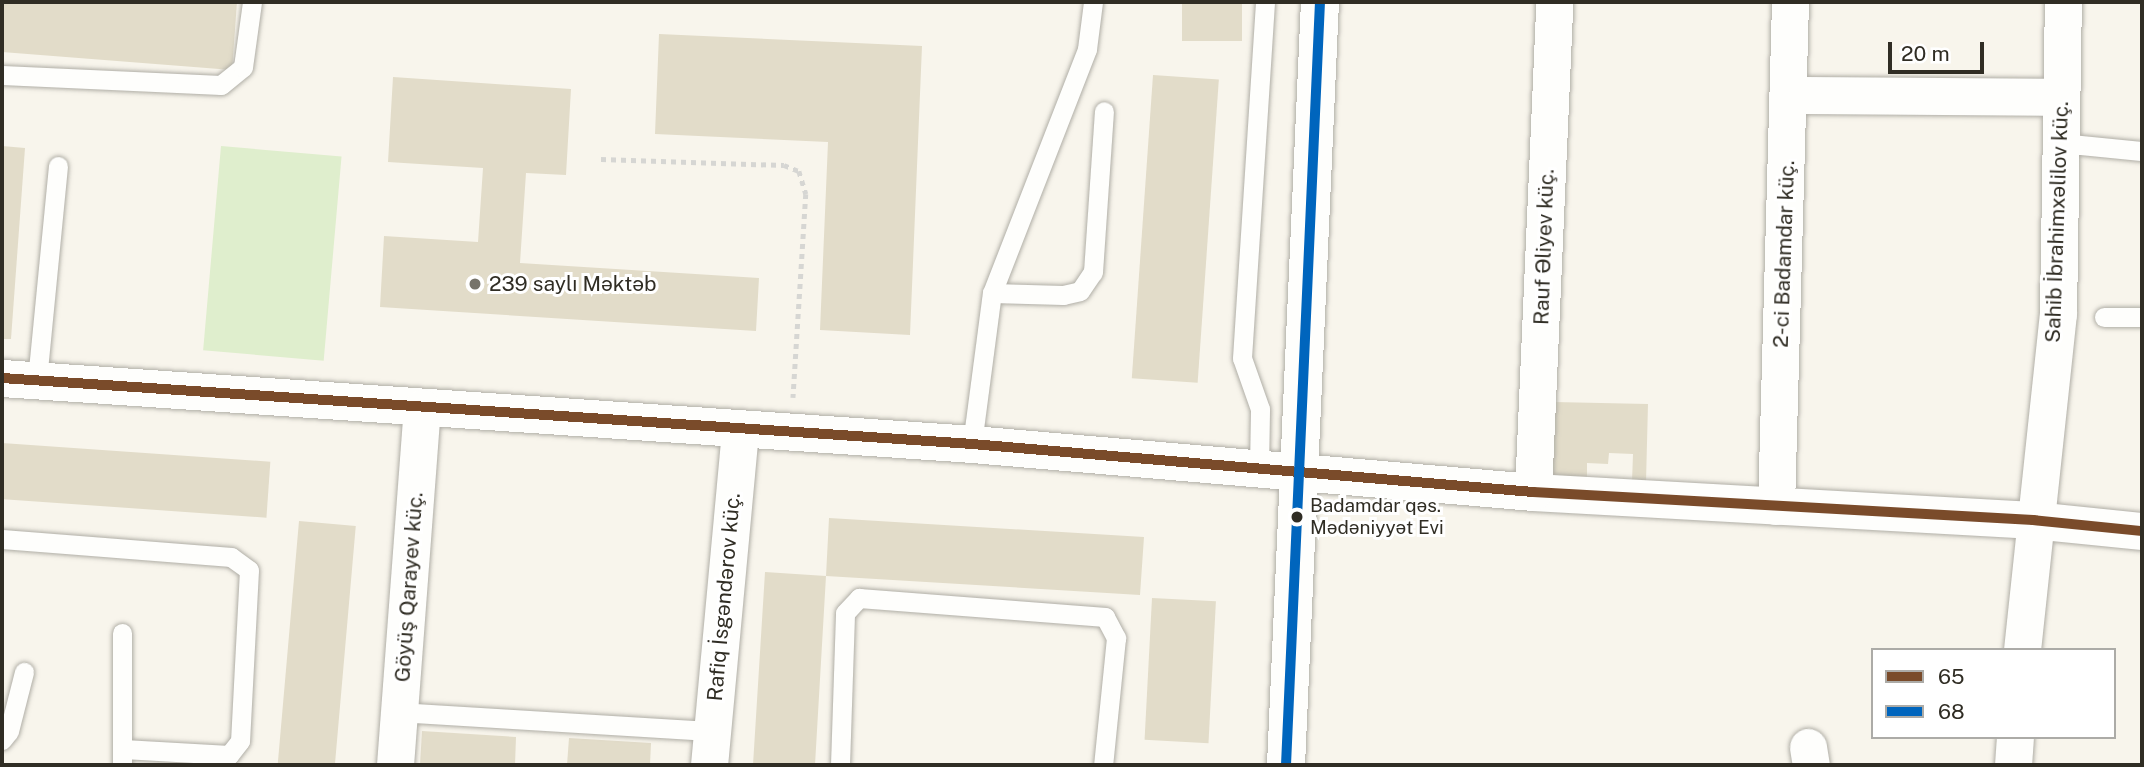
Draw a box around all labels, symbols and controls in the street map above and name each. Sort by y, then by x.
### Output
scale bar [1892,28,1988,72]
text: 20 m [1901,41,1950,66]
street label: Sahib İbrahimxəlilov küç. [2040,101,2074,343]
street label: 2-ci Badamdar küç. [1768,160,1800,348]
street label: Rauf Əliyev küç. [1529,169,1559,325]
place label: 239 saylı Məktəb [489,271,657,297]
marker: 239 saylı Məktəb [467,276,483,292]
street label: Göyüş Qarayev küç. [390,491,428,683]
street label: Rafiq İsgəndərov küç. [702,492,746,702]
place label: Badamdar qəs. Mədəniyyət Evi [1310,495,1444,539]
marker: Badamdar qəs. Mədəniyyət Evi [1290,510,1304,524]
legend [1871,648,2116,739]
text: 65 [1938,664,1965,689]
text: 68 [1938,699,1965,724]

